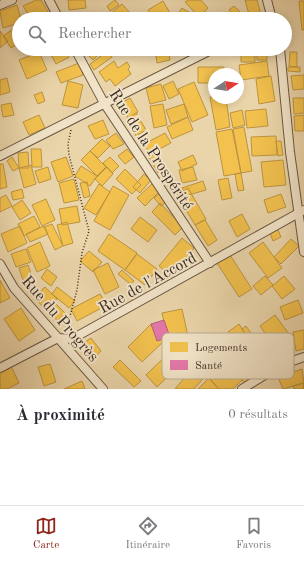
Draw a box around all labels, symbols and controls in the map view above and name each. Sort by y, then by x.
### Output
search box [12,12,292,56]
icon: search [26,23,48,45]
text: Rechercher [58,27,131,42]
north arrow [208,68,244,104]
street label: Rue de la Prospérité [105,87,195,213]
street label: Rue de l'Accord [96,250,200,317]
street label: Rue du Progrès [18,273,101,365]
legend [162,333,294,379]
text: Logements [195,343,247,354]
text: Santé [195,361,222,372]
text: À proximité [16,407,105,424]
text: 0 résultats [228,408,288,421]
tab: Carte [33,515,59,553]
tab: Itinéraire [125,515,170,553]
tab: Favoris [236,515,271,553]

